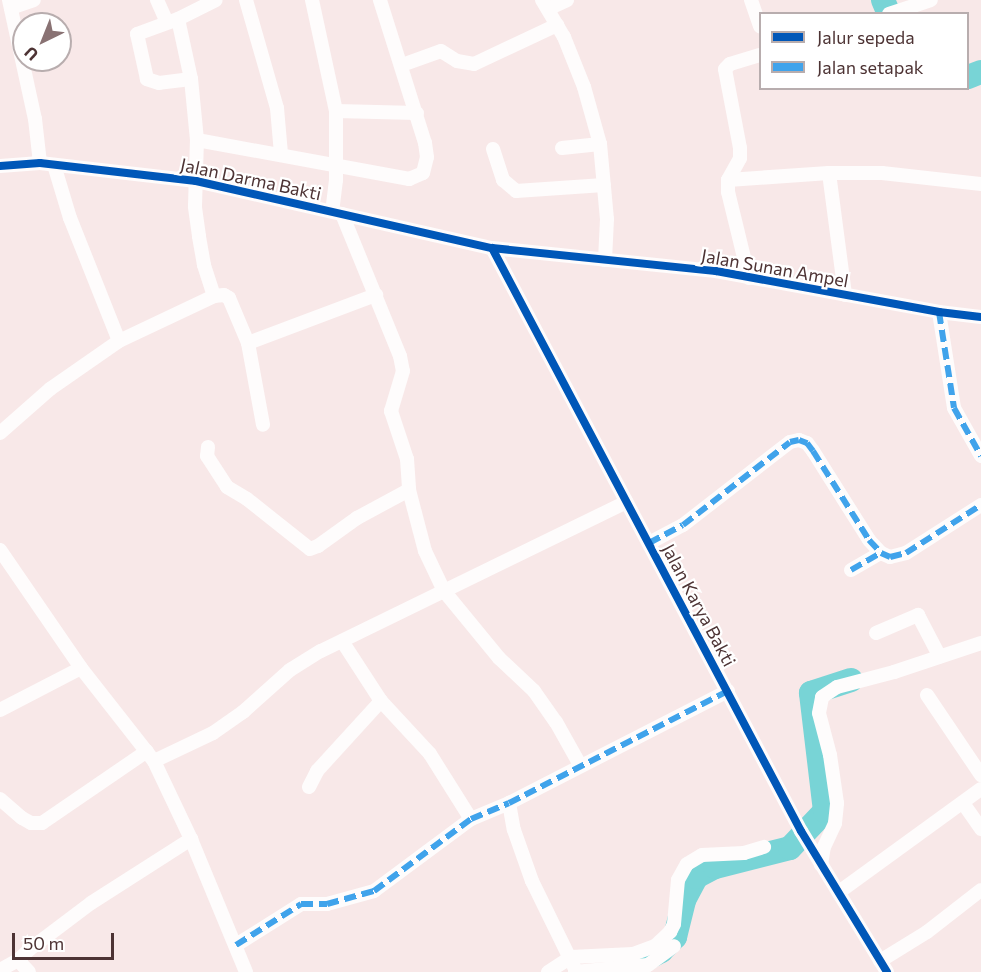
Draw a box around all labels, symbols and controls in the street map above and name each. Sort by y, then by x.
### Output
north arrow [12,12,72,72]
legend [759,12,969,90]
text: Jalur sepeda [817,26,915,48]
text: U [20,43,41,65]
text: Jalan setapak [817,56,924,78]
street label: Jalan Darma Bakti [179,154,323,204]
street label: Jalan Sunan Ampel [700,244,850,292]
street label: Jalan Karya Bakti [658,540,740,670]
scale bar [15,921,117,959]
text: 50 m [23,932,64,954]

